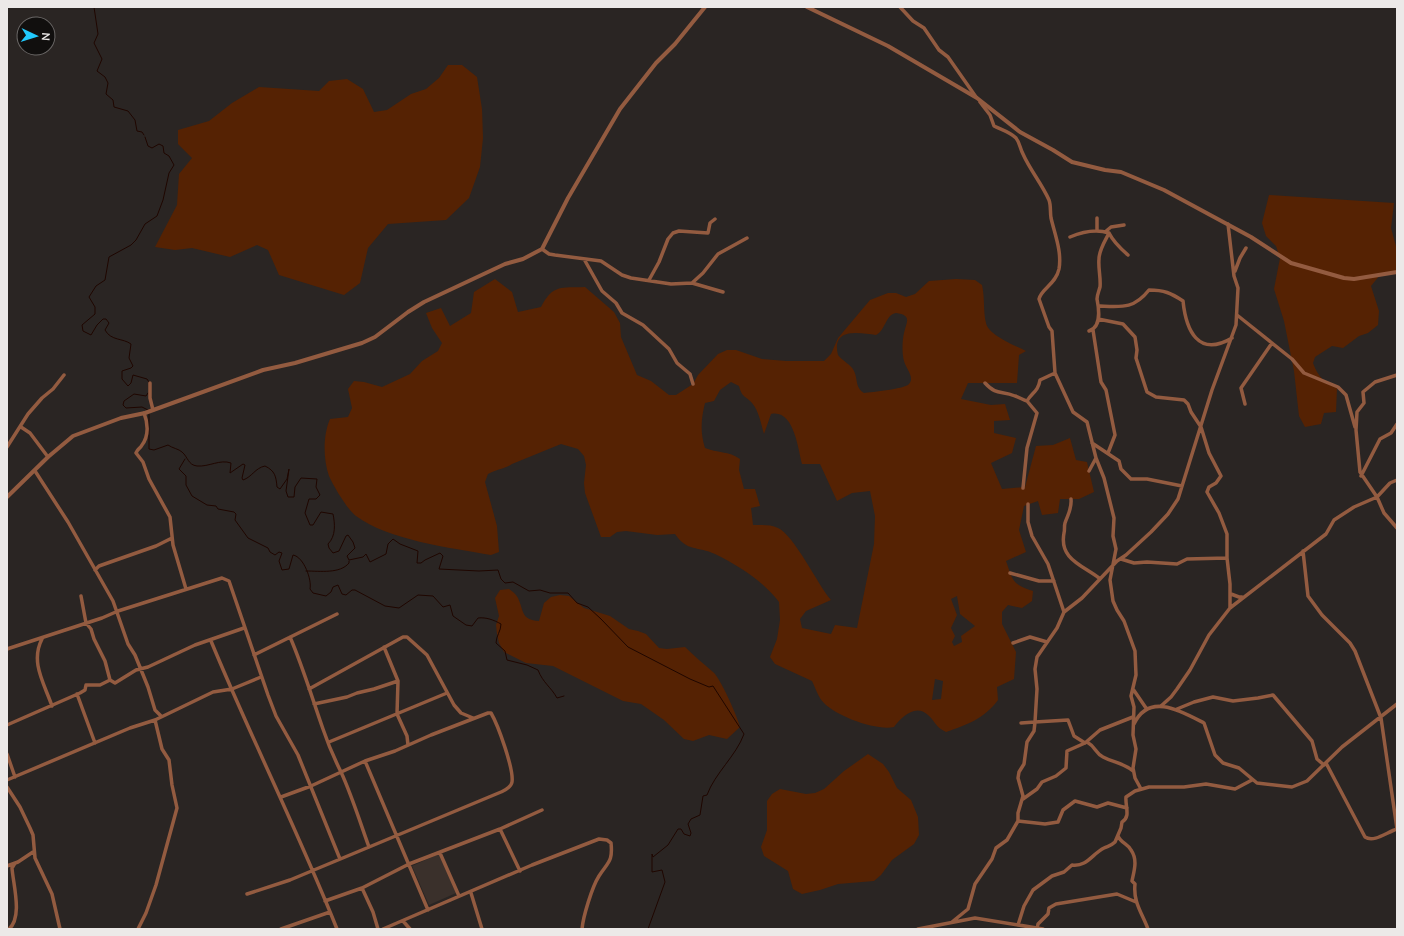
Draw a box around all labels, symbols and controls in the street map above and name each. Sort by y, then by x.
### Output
north arrow [16,16,56,56]
text: N [38,32,53,41]

